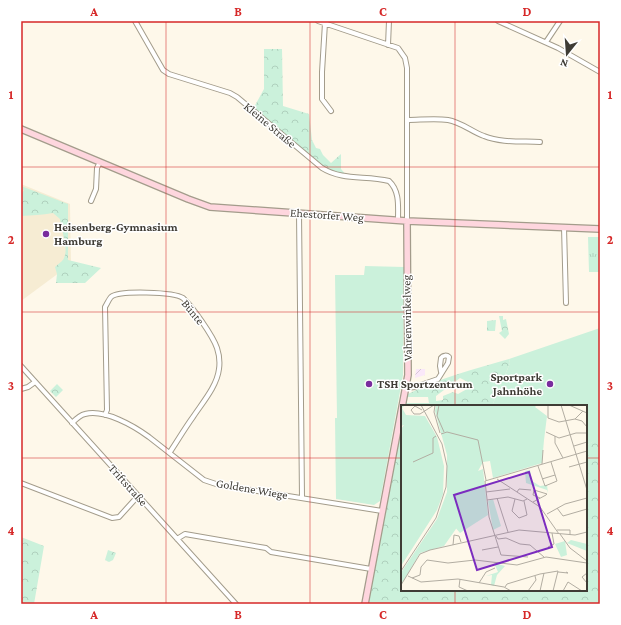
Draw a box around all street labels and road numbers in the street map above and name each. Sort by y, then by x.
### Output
street label: Kleine Straße [241,99,299,151]
street label: Ehestorfer Weg [290,205,365,225]
street label: Vahrenwinkelweg [399,275,415,361]
street label: Bünte [179,297,207,327]
street label: Triftstraße [106,461,150,509]
street label: Goldene Wiege [215,476,289,502]

